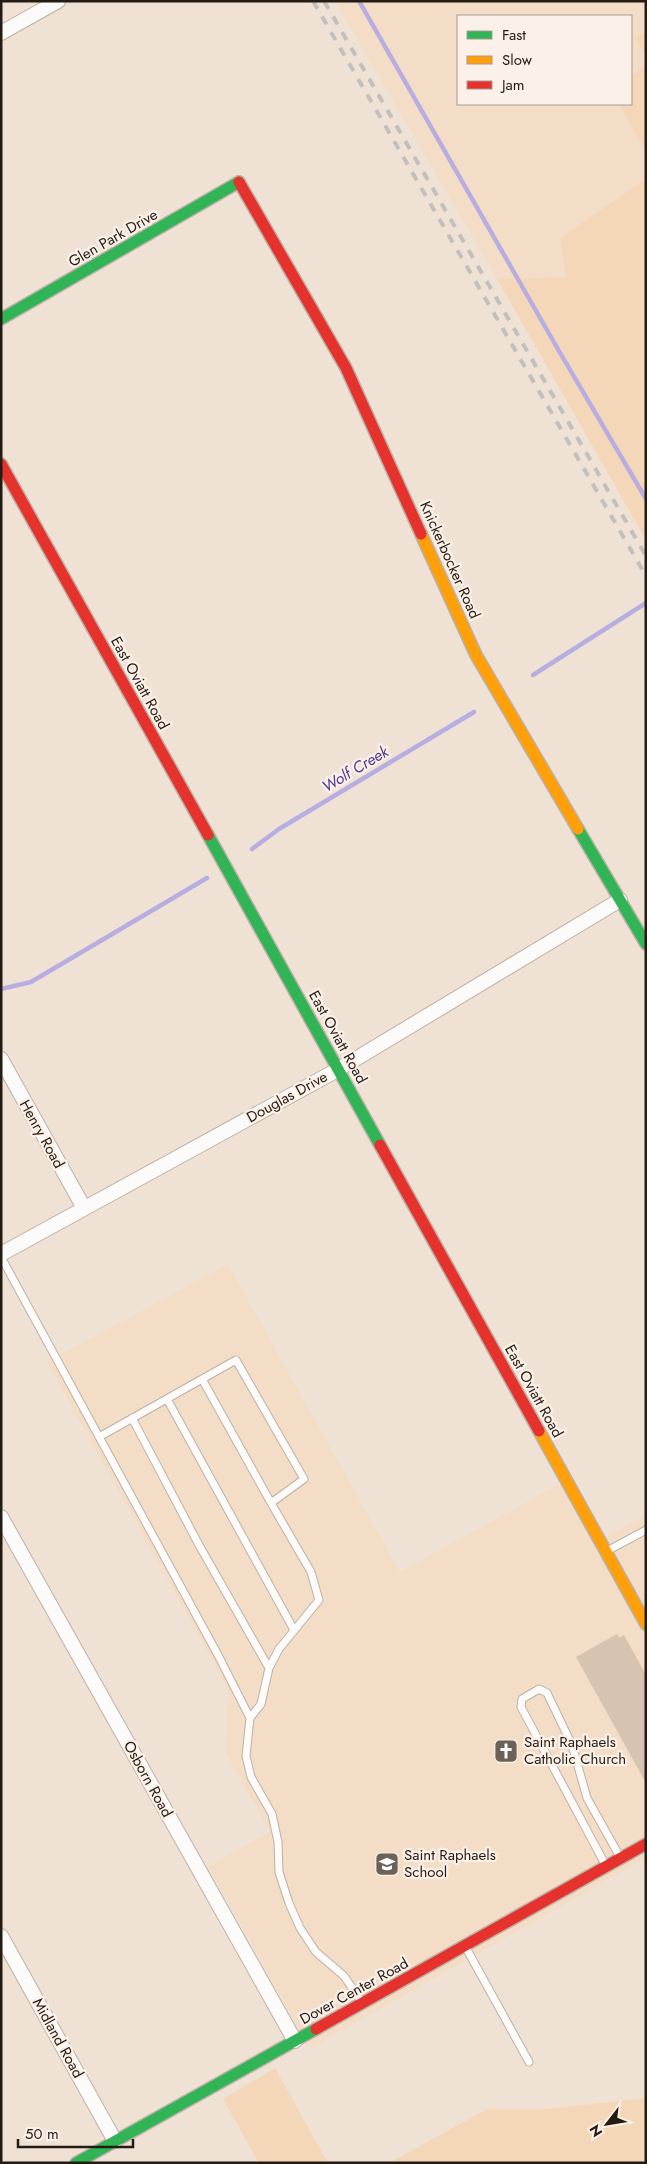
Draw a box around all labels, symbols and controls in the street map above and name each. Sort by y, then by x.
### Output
legend [457,15,632,105]
text: Fast [502,24,526,46]
text: Slow [502,49,533,71]
text: Jam [500,74,525,96]
street label: Glen Park Drive [64,203,162,272]
street label: Knickerbocker Road [414,498,486,622]
street label: East Oviatt Road [105,632,175,734]
water label: Wolf Creek [317,739,394,798]
street label: East Oviatt Road [303,986,373,1088]
street label: Douglas Drive [243,1066,332,1128]
street label: Henry Road [14,1096,70,1172]
street label: East Oviatt Road [499,1340,569,1442]
place label: Saint Raphaels Catholic Church [524,1731,626,1770]
street label: Osborn Road [118,1737,178,1821]
church icon: Saint Raphaels Catholic Church [493,1738,519,1764]
place label: Saint Raphaels School [404,1844,496,1883]
school or university icon: Saint Raphaels School [374,1851,400,1877]
street label: Dover Center Road [296,1952,412,2030]
street label: Midland Road [27,1994,89,2082]
north arrow [582,2099,632,2149]
scale bar [18,2116,132,2148]
text: N [584,2121,607,2141]
text: 50 m [25,2123,59,2145]

